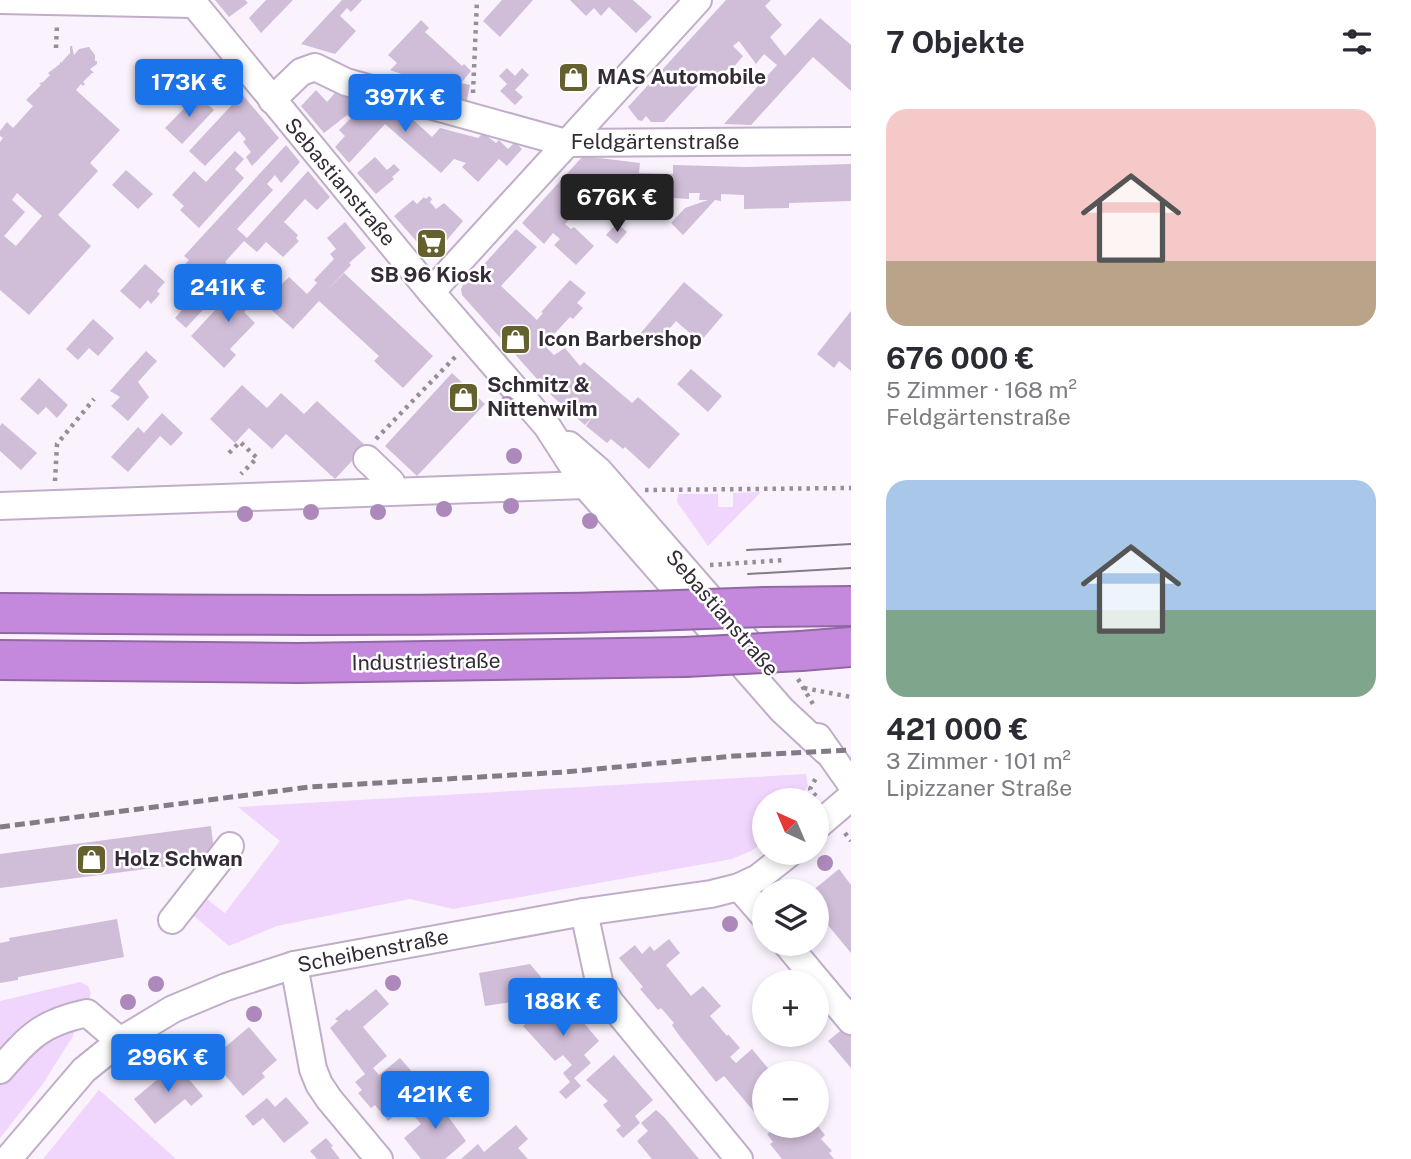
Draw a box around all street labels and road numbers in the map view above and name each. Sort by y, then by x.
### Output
street label: Sebastianstraße [280,113,401,251]
street label: Feldgärtenstraße [571,129,739,154]
street label: Sebastianstraße [661,544,784,681]
street label: Industriestraße [351,648,501,675]
street label: Scheibenstraße [295,924,451,977]

